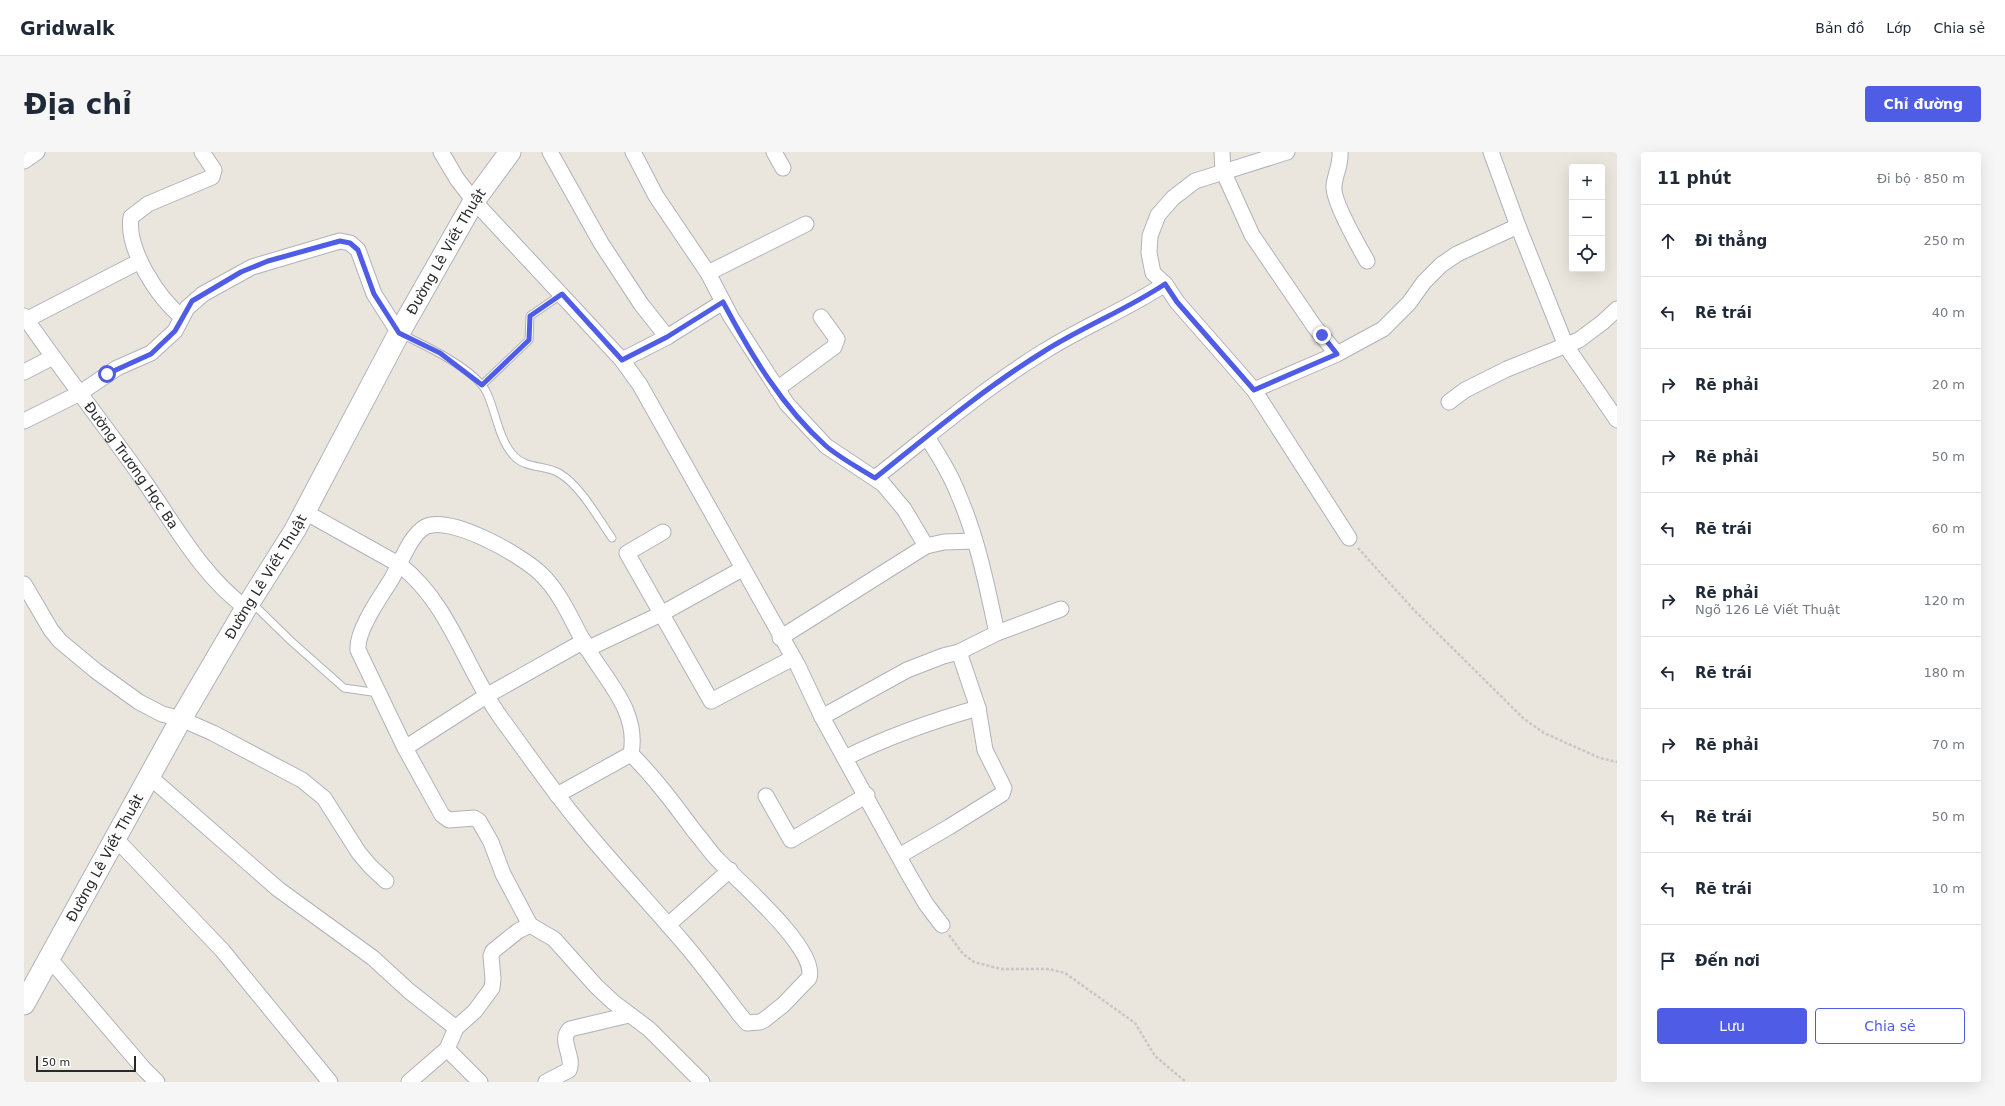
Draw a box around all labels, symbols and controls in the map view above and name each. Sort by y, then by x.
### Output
text: Gridwalk [20,17,115,39]
text: Bản đồ [1815,20,1864,36]
text: Lớp [1886,20,1912,36]
text: Chia sẻ [1934,20,1985,36]
button: Chỉ đường [1865,86,1981,122]
text: Địa chỉ [24,88,132,121]
map controls [1569,164,1605,272]
button: + [1569,164,1605,200]
text: 11 phút [1657,168,1731,188]
text: Đi bộ · 850 m [1877,171,1965,186]
street label: Đường Lê Viết Thuật [403,185,489,317]
button: − [1569,200,1605,236]
icon: ahead [1657,230,1679,252]
text: Đi thẳng [1695,232,1767,250]
text: 250 m [1923,233,1965,248]
button: locate [1569,236,1605,272]
icon: left [1657,302,1679,324]
text: Rẽ trái [1695,304,1752,322]
text: 40 m [1932,305,1965,320]
route end [1313,326,1331,344]
route start [98,365,116,383]
icon: right [1657,374,1679,396]
text: Rẽ phải [1695,376,1759,394]
text: 20 m [1932,377,1965,392]
street label: Đường Trương Học Ba [81,399,182,532]
icon: right [1657,446,1679,468]
text: Rẽ phải [1695,448,1759,466]
text: 50 m [1932,449,1965,464]
street label: Đường Lê Viết Thuật [222,511,310,642]
icon: left [1657,518,1679,540]
text: Rẽ trái [1695,520,1752,538]
text: 60 m [1932,521,1965,536]
text: Rẽ phải [1695,584,1759,602]
icon: right [1657,590,1679,612]
text: 120 m [1923,593,1965,608]
text: Ngõ 126 Lê Viết Thuật [1695,602,1840,617]
icon: left [1657,662,1679,684]
text: Rẽ trái [1695,664,1752,682]
text: 180 m [1923,665,1965,680]
icon: right [1657,734,1679,756]
text: Rẽ phải [1695,736,1759,754]
text: 70 m [1932,737,1965,752]
street label: Đường Lê Viết Thuật [63,791,146,924]
icon: left [1657,806,1679,828]
text: Rẽ trái [1695,808,1752,826]
text: 50 m [1932,809,1965,824]
icon: left [1657,878,1679,900]
text: Rẽ trái [1695,880,1752,898]
text: 10 m [1932,881,1965,896]
icon: arrive [1657,950,1679,972]
text: Đến nơi [1695,952,1760,970]
button: Lưu [1657,1008,1807,1044]
button: Chia sẻ [1815,1008,1965,1044]
scale bar [36,1054,136,1073]
text: 50 m [42,1056,70,1069]

